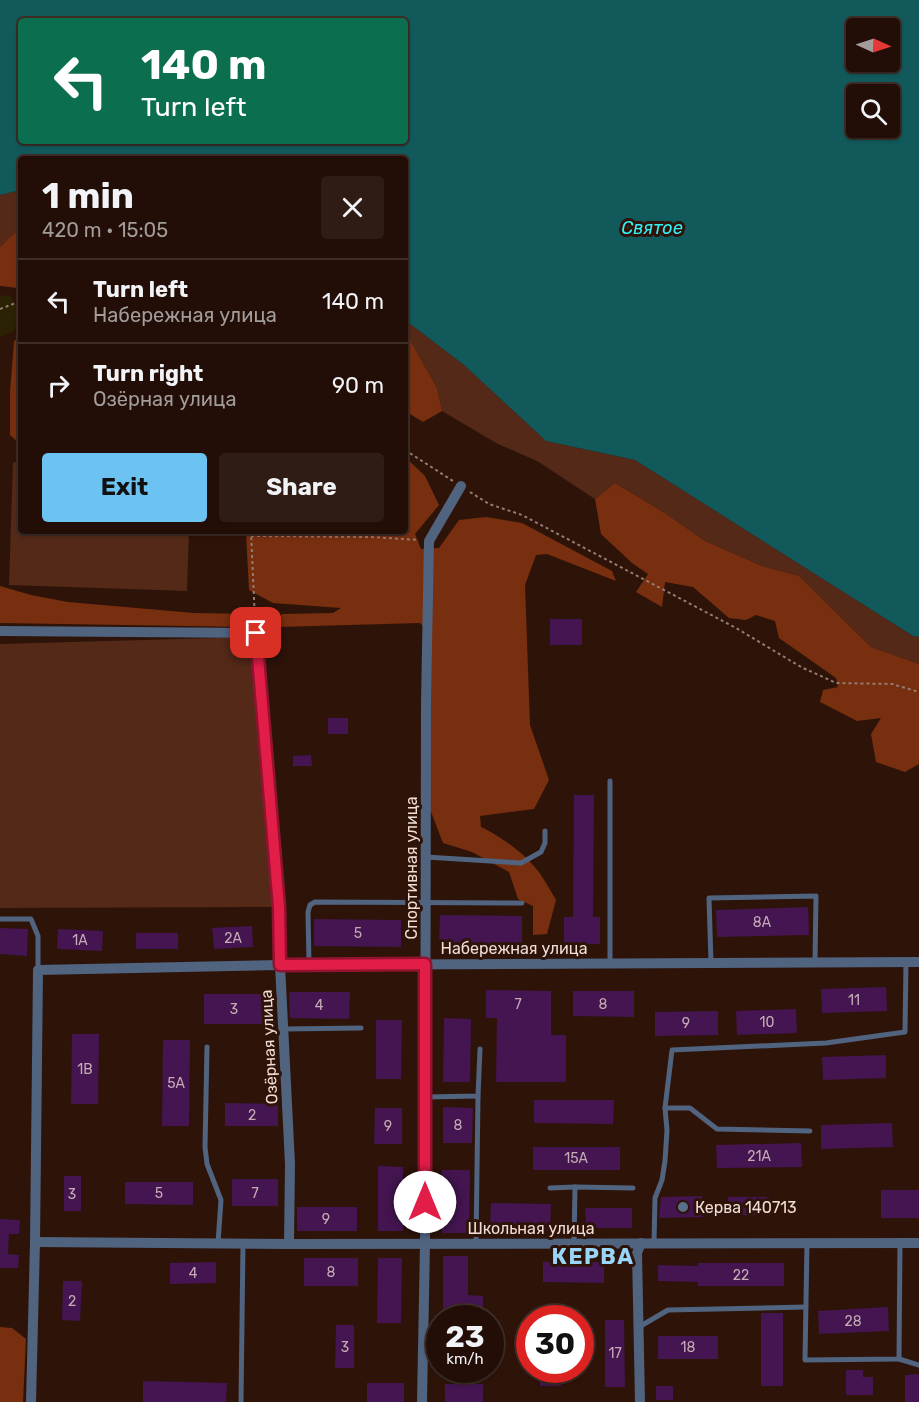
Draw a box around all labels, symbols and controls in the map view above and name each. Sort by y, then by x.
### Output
north arrow [846,18,900,72]
map controls [846,18,900,138]
text: 140 m [141,40,267,90]
icon: left [42,42,120,120]
button: search [846,84,900,138]
text: Turn left [141,91,246,123]
text: 1 min [42,174,134,217]
button: close [321,176,384,239]
water label: Святое [621,217,683,239]
text: 420 m · 15:05 [42,218,168,242]
text: Turn left [93,276,188,303]
icon: left [42,285,75,318]
text: 140 m [322,288,384,315]
text: Набережная улица [93,303,277,327]
text: Turn right [93,360,203,387]
icon: right [42,369,75,402]
text: 90 m [332,372,384,399]
text: Озёрная улица [93,387,236,411]
button: Exit [42,453,207,522]
button: Share [219,453,384,522]
pin [230,607,281,658]
icon: arrive [239,616,272,649]
street label: Спортивная улица [402,797,421,940]
house number: 8А [753,914,772,931]
house number: 5 [354,925,362,942]
house number: 2А [224,930,242,947]
house number: 1А [72,932,88,949]
street label: Набережная улица [440,939,588,958]
street label: Озёрная улица [257,989,281,1105]
house number: 11 [848,992,860,1009]
house number: 7 [514,996,522,1013]
house number: 8 [599,996,608,1013]
house number: 4 [315,997,324,1014]
house number: 3 [230,1001,238,1018]
house number: 10 [760,1014,775,1031]
house number: 9 [682,1015,690,1032]
house number: 1В [77,1061,93,1078]
house number: 5А [167,1075,185,1092]
house number: 2 [248,1107,256,1124]
house number: 8 [454,1117,463,1134]
house number: 9 [384,1118,392,1135]
house number: 21А [747,1148,771,1165]
house number: 15А [564,1150,588,1167]
position arrow [393,1170,457,1234]
house number: 5 [155,1185,163,1202]
house number: 7 [251,1185,259,1202]
house number: 3 [68,1186,76,1203]
place label: Керва 140713 [695,1198,797,1217]
marker: Керва 140713 [676,1200,690,1214]
house number: 9 [322,1211,330,1228]
street label: Школьная улица [467,1219,595,1238]
district label: КЕРВА [551,1243,635,1270]
house number: 8 [327,1264,336,1281]
house number: 4 [189,1265,198,1282]
house number: 22 [733,1267,749,1284]
house number: 2 [68,1293,76,1310]
speed limit sign: 30 [516,1305,594,1383]
house number: 28 [844,1313,862,1330]
text: 23 [445,1319,485,1355]
house number: 3 [341,1339,349,1356]
house number: 18 [681,1339,696,1356]
house number: 17 [608,1345,622,1362]
text: km/h [446,1350,484,1368]

